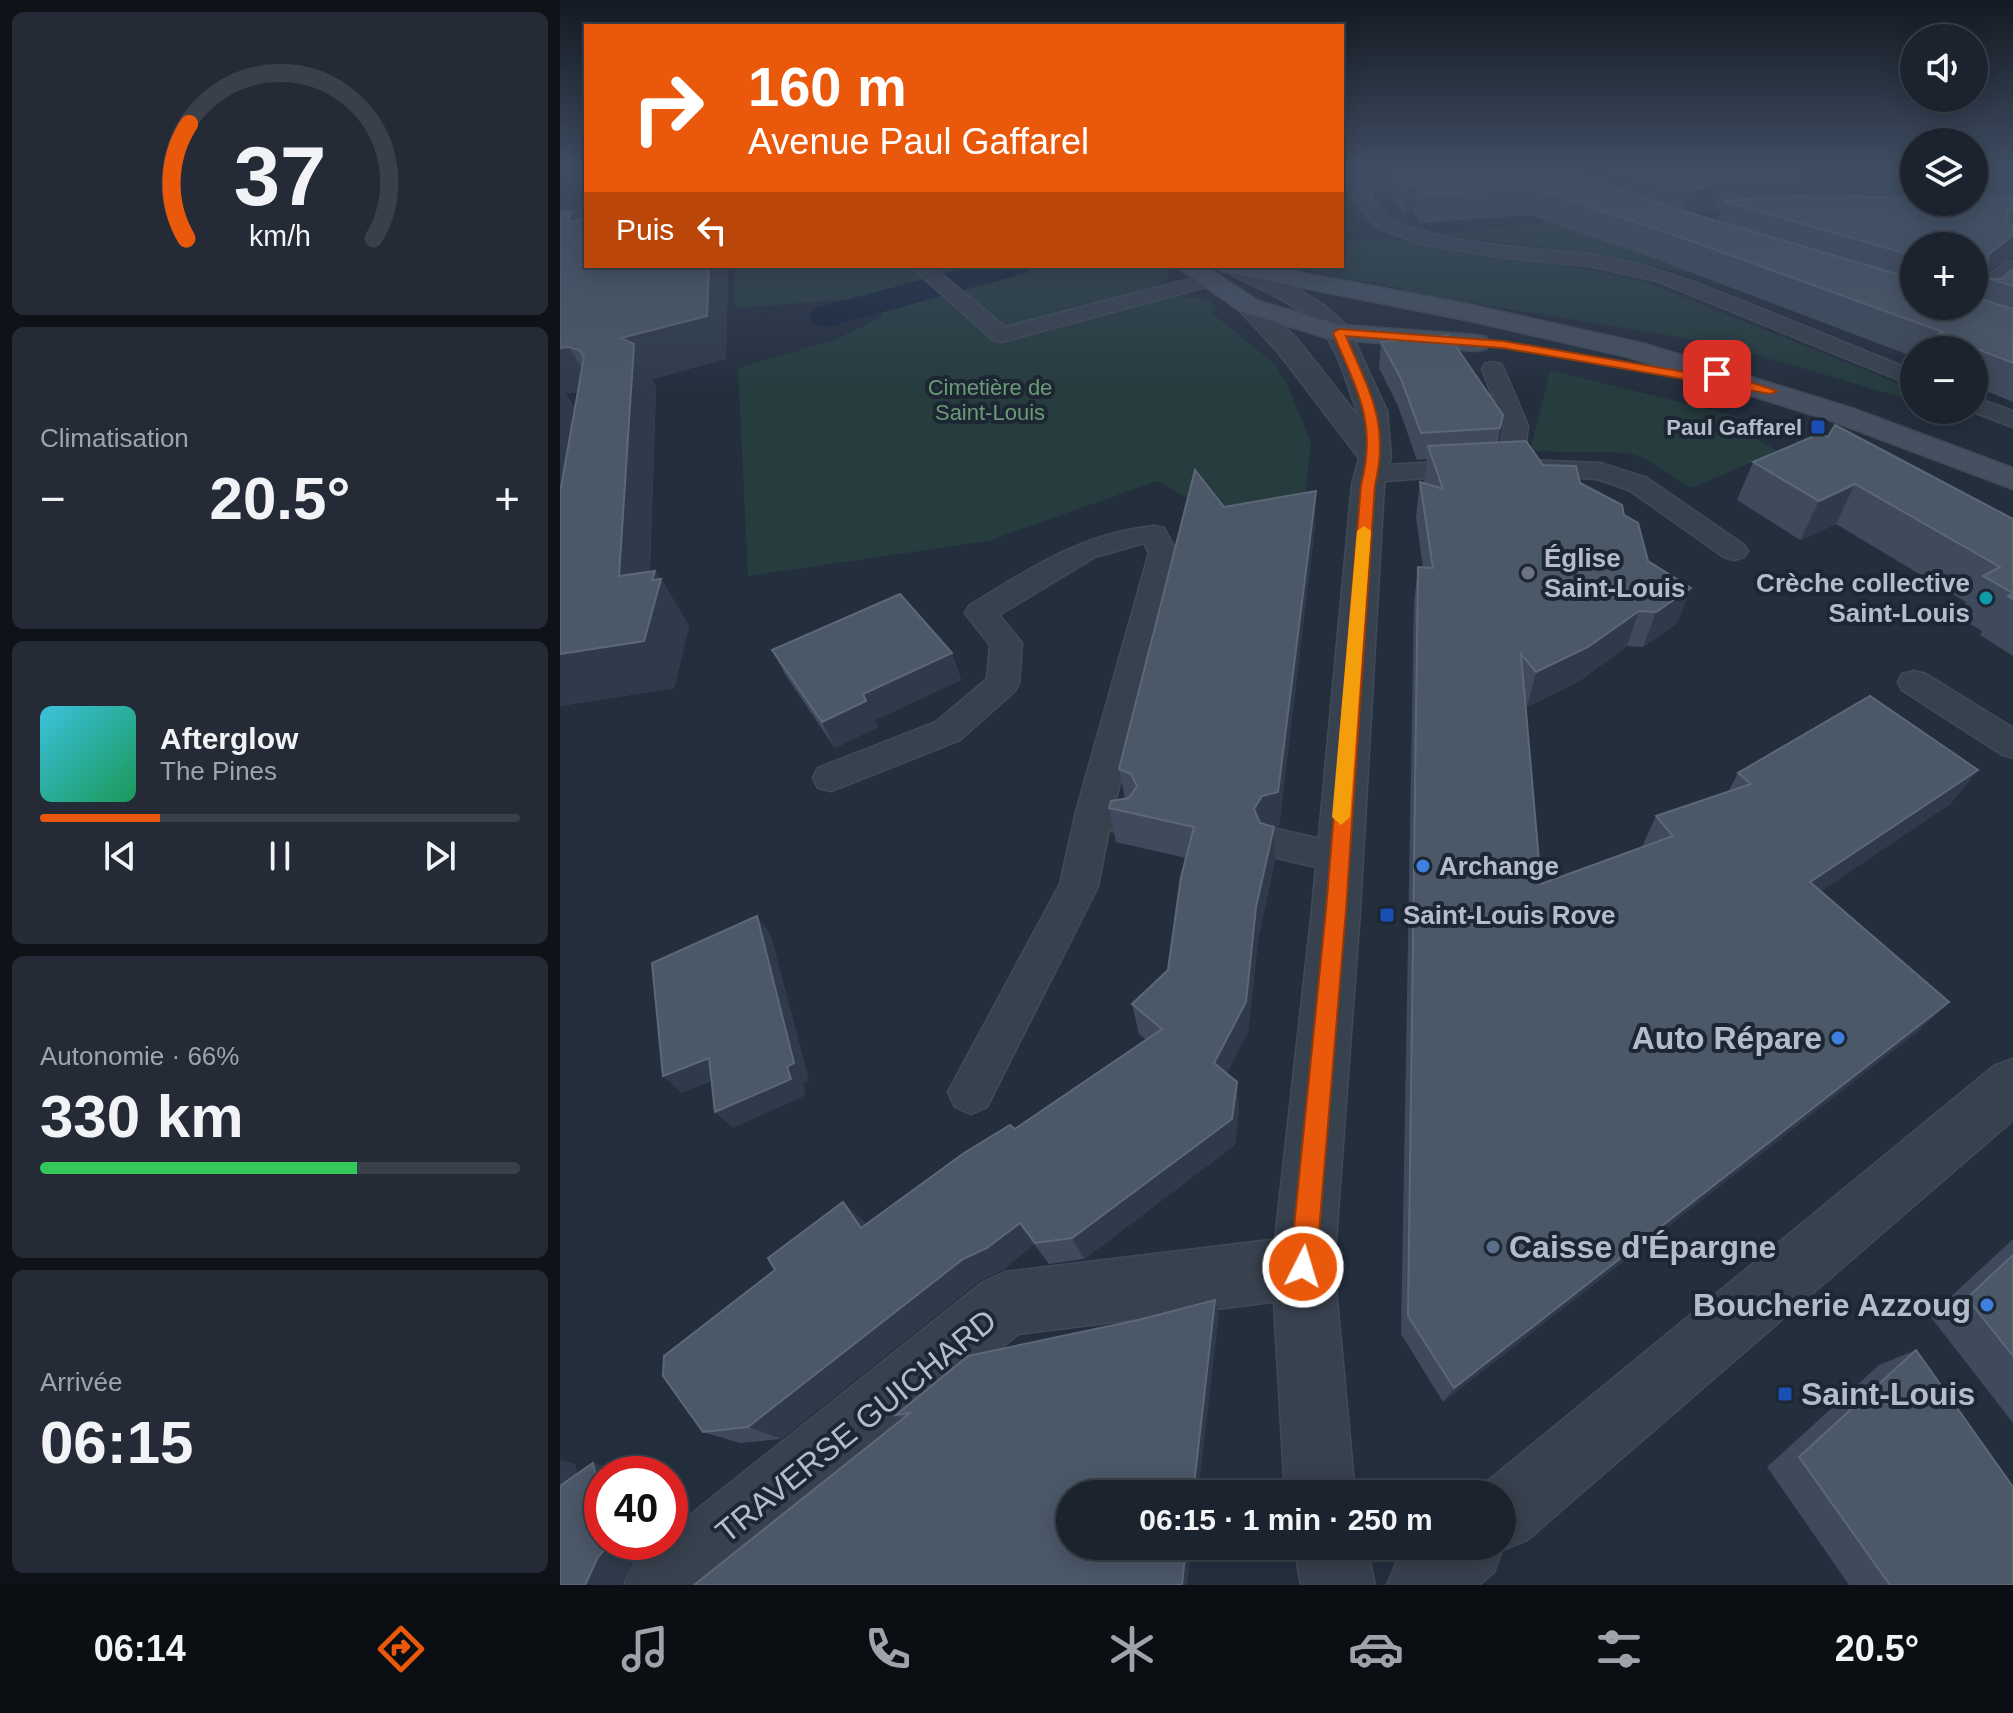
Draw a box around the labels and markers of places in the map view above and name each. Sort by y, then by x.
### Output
pin [1683,340,1751,408]
place label: Paul Gaffarel [1666,415,1802,440]
marker: Paul Gaffarel [1809,418,1827,436]
place label: Église Saint-Louis [1544,543,1686,603]
marker: Église Saint-Louis [1519,564,1537,582]
place label: Crèche collective Saint-Louis [1756,568,1970,628]
marker: Crèche collective Saint-Louis [1977,589,1995,607]
place label: Archange [1439,851,1559,881]
marker: Archange [1414,857,1432,875]
place label: Saint-Louis Rove [1403,900,1615,930]
marker: Saint-Louis Rove [1378,906,1396,924]
place label: Auto Répare [1632,1020,1822,1056]
marker: Auto Répare [1829,1029,1847,1047]
place label: Caisse d'Épargne [1509,1229,1776,1265]
marker: Caisse d'Épargne [1484,1238,1502,1256]
place label: Boucherie Azzoug [1693,1287,1971,1323]
marker: Boucherie Azzoug [1978,1296,1996,1314]
place label: Saint-Louis [1801,1376,1975,1412]
marker: Saint-Louis [1776,1385,1794,1403]

